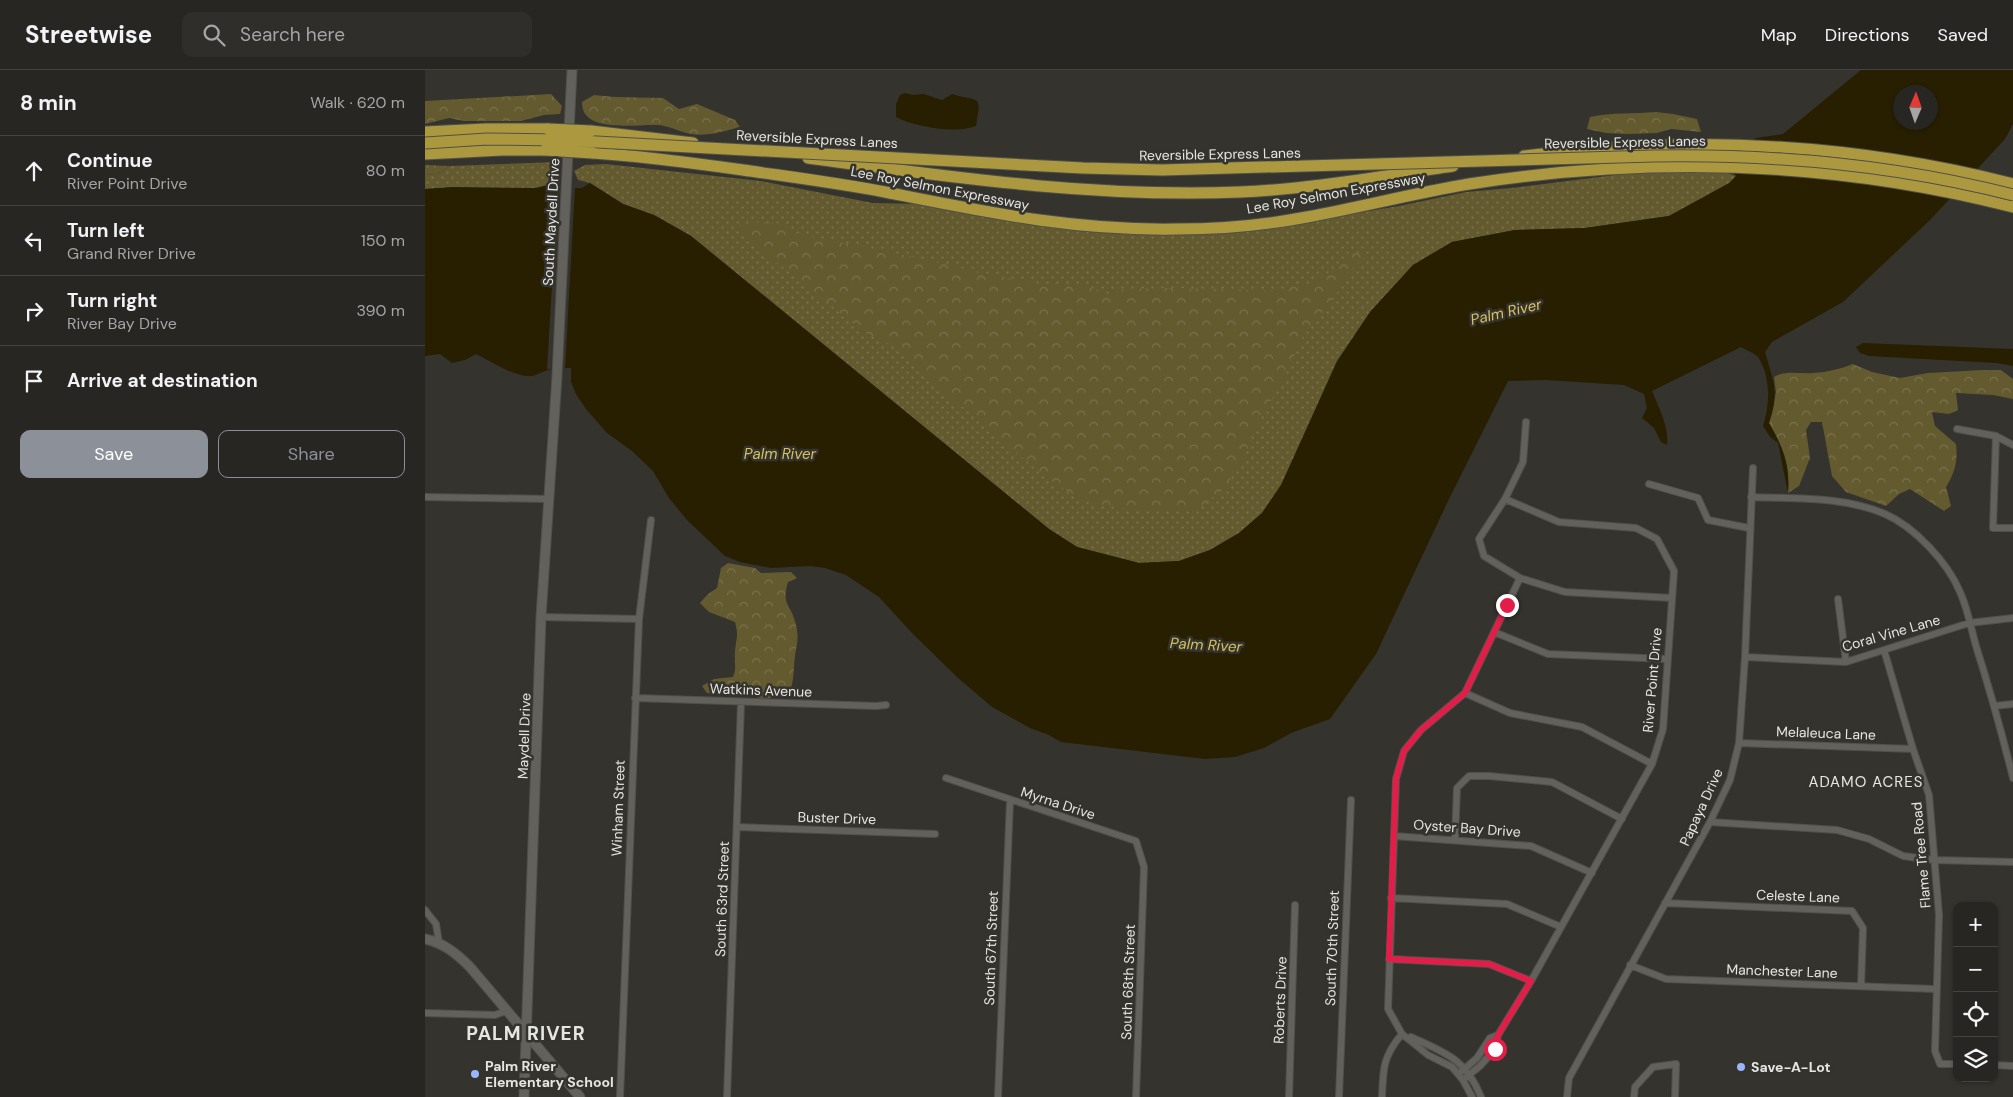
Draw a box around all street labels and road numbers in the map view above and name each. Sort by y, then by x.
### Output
street label: Reversible Express Lanes [736,126,898,152]
street label: Reversible Express Lanes [1544,132,1706,152]
street label: Reversible Express Lanes [1139,144,1301,164]
street label: South Maydell Drive [539,158,563,286]
street label: Lee Roy Selmon Expressway [849,162,1031,214]
street label: Lee Roy Selmon Expressway [1245,168,1427,218]
street label: Coral Vine Lane [1840,610,1942,656]
street label: River Point Drive [1638,627,1666,733]
street label: Watkins Avenue [709,679,813,701]
street label: Maydell Drive [514,693,534,779]
street label: Melaleuca Lane [1776,722,1876,744]
street label: Winham Street [607,759,629,857]
street label: Papaya Drive [1675,765,1727,849]
street label: Myrna Drive [1018,782,1098,824]
street label: Flame Tree Road [1907,801,1935,909]
street label: Buster Drive [797,808,877,828]
street label: Oyster Bay Drive [1413,815,1521,841]
street label: South 63rd Street [711,841,733,957]
street label: Celeste Lane [1756,886,1840,906]
street label: South 67th Street [980,890,1002,1006]
street label: South 70th Street [1321,890,1343,1006]
street label: South 68th Street [1117,924,1139,1040]
street label: Roberts Drive [1269,956,1291,1044]
street label: Manchester Lane [1726,960,1838,982]

